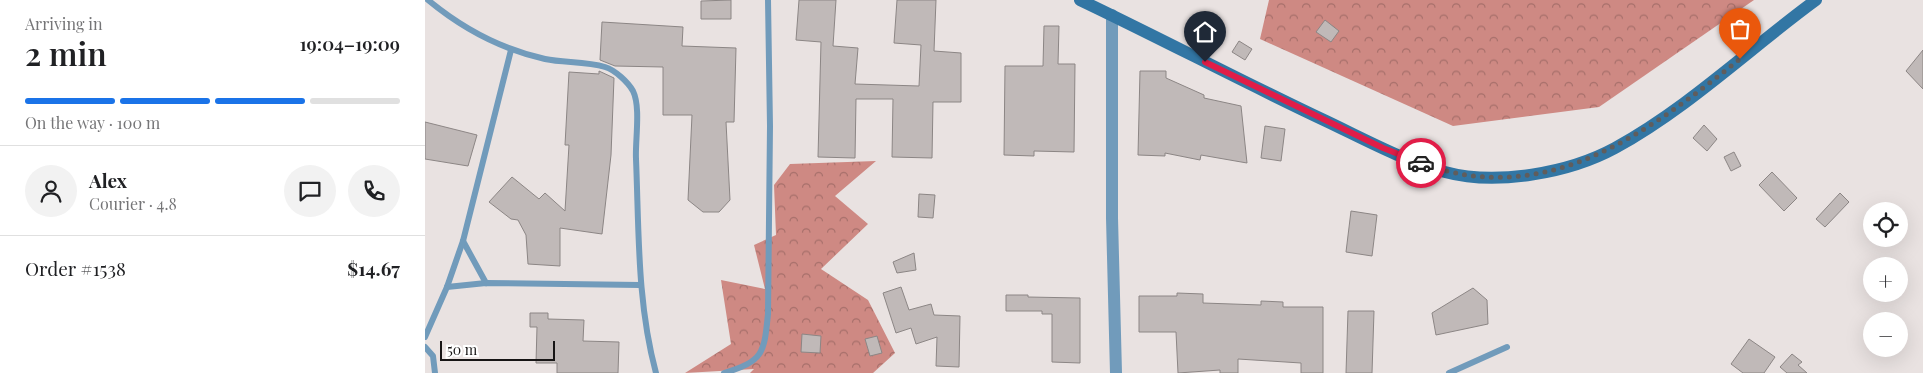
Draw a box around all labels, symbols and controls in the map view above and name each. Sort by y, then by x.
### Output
pin [1719,8,1761,59]
pin [1184,11,1226,62]
text: Arriving in [25,13,103,34]
icon: bag [1726,15,1754,43]
icon: home [1191,18,1219,46]
text: 19:04–19:09 [299,30,400,56]
text: 2 min [25,31,107,74]
text: On the way · 100 m [25,112,160,133]
courier [1396,138,1446,188]
icon: car [1407,149,1435,177]
button: person [25,165,77,217]
button: chat [284,165,336,217]
button: phone [348,165,400,217]
text: Alex [89,167,127,193]
text: Courier · 4.8 [89,193,177,214]
map controls [1863,202,1908,357]
button: locate [1863,202,1908,247]
text: Order #1538 [25,255,126,281]
text: $14.67 [347,255,400,281]
button: + [1863,257,1908,302]
button: − [1863,312,1908,357]
scale bar [440,338,555,361]
text: 50 m [447,340,477,359]

